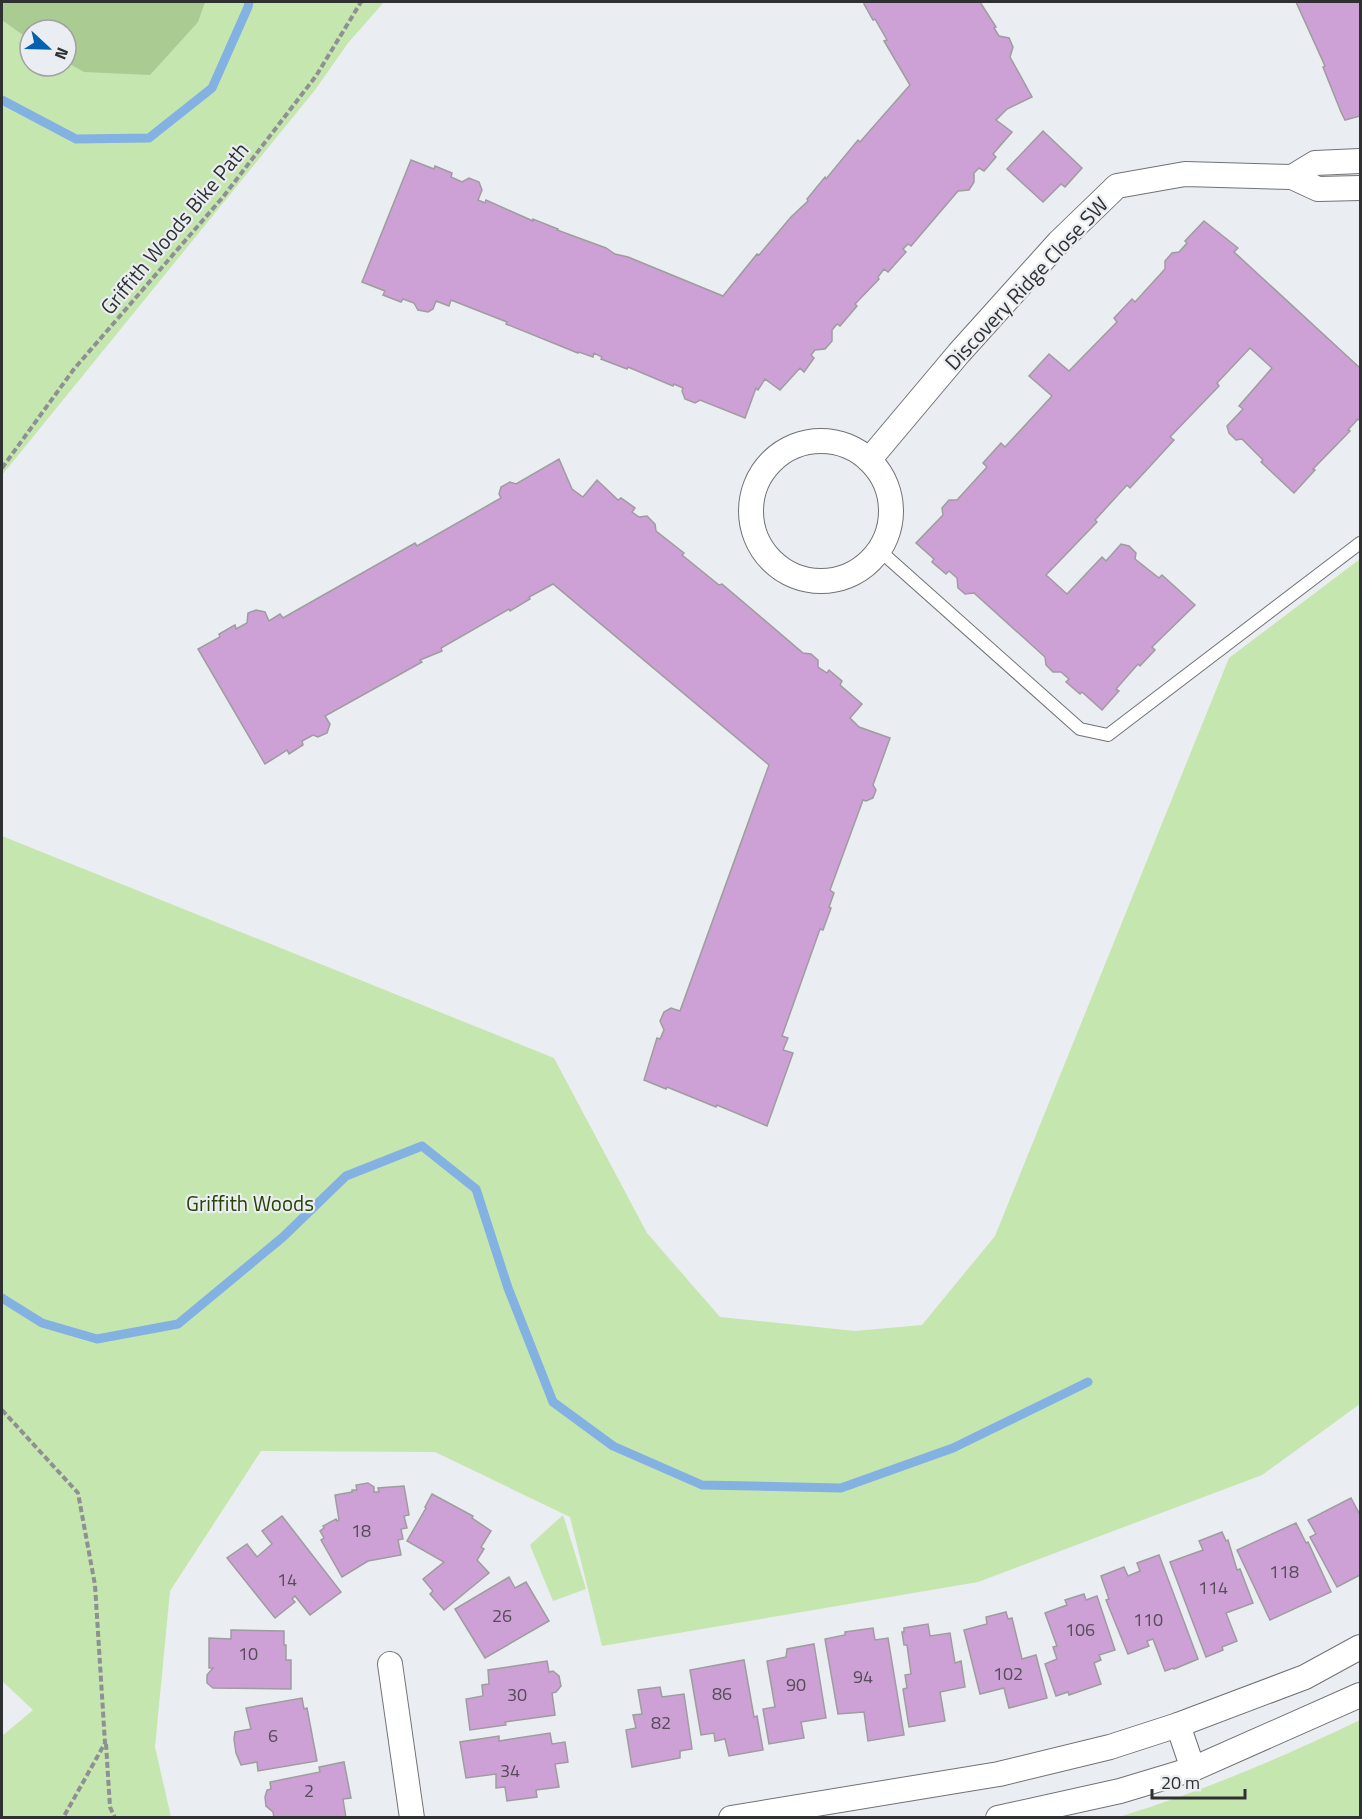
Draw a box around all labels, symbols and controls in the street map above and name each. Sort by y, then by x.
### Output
north arrow [18,18,78,78]
text: N [49,44,75,63]
street label: Griffith Woods Bike Path [92,135,256,321]
street label: Discovery Ridge Close SW [937,189,1115,377]
park label: Griffith Woods [186,1187,314,1219]
house number: 18 [351,1517,371,1544]
house number: 118 [1269,1558,1299,1585]
house number: 14 [277,1566,297,1593]
house number: 114 [1198,1574,1228,1601]
house number: 26 [492,1602,512,1629]
house number: 110 [1133,1606,1163,1633]
house number: 106 [1065,1616,1095,1643]
house number: 10 [238,1640,258,1667]
house number: 102 [993,1660,1023,1687]
house number: 94 [853,1663,873,1690]
house number: 90 [786,1671,806,1698]
house number: 86 [712,1680,732,1707]
house number: 30 [507,1681,527,1708]
house number: 82 [651,1709,671,1736]
house number: 6 [268,1722,278,1749]
house number: 34 [500,1757,520,1784]
scale bar [1152,1762,1245,1800]
text: 20 m [1161,1769,1200,1796]
house number: 2 [304,1777,314,1804]

